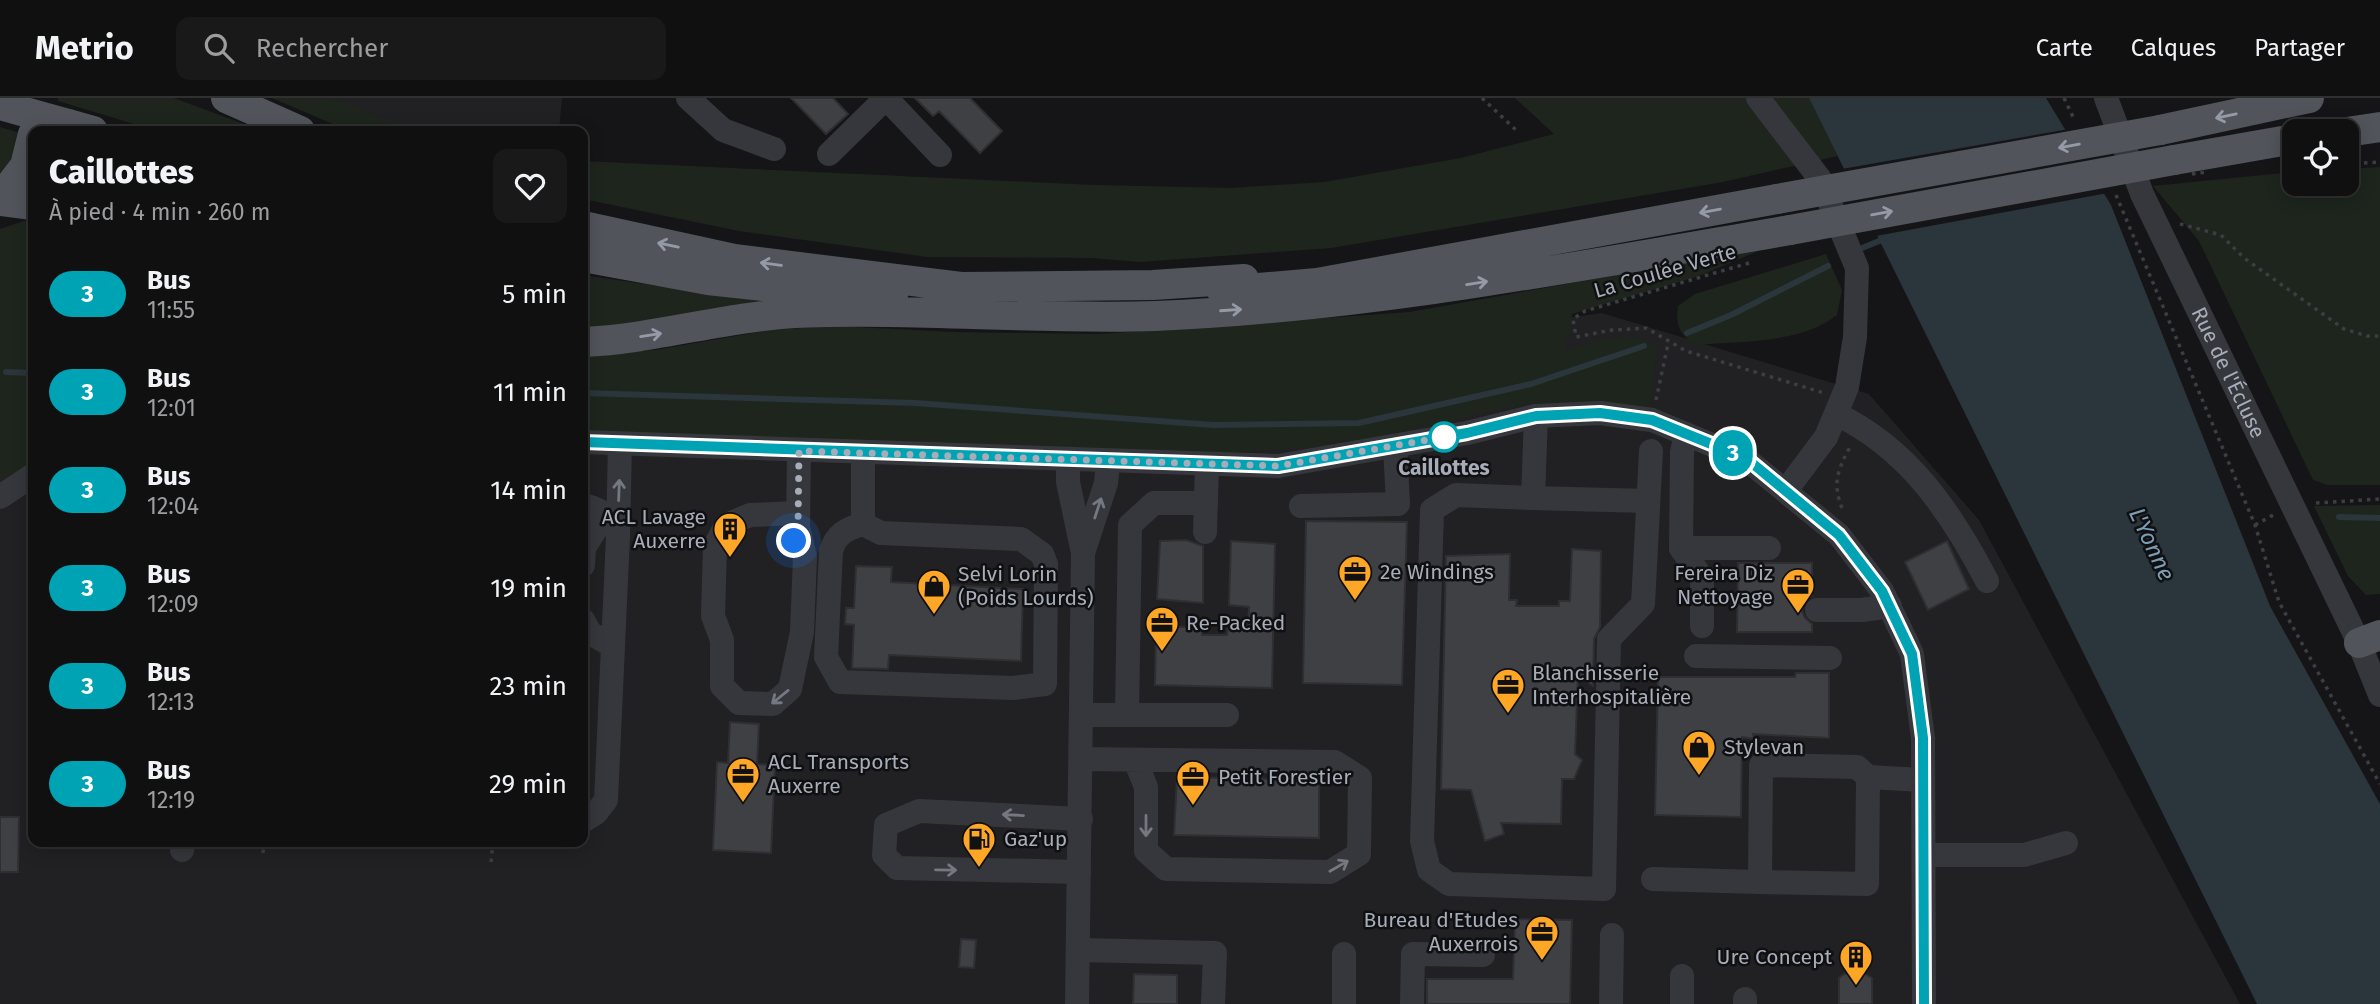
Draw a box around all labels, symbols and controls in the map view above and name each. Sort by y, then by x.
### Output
search box [176,17,666,80]
text: Metrio [35,28,134,68]
icon: search [200,29,238,67]
text: Rechercher [256,33,388,64]
text: Carte [2036,34,2093,62]
text: Calques [2131,34,2216,62]
text: Partager [2254,34,2345,62]
one-way arrow [2215,110,2238,124]
map controls [2282,119,2359,196]
button: locate [2282,119,2359,196]
one-way arrow [2058,140,2081,154]
button: heart [493,149,567,223]
text: Caillottes [49,152,194,192]
text: À pied · 4 min · 260 m [49,198,270,226]
one-way arrow [1699,205,1722,218]
one-way arrow [1870,206,1893,219]
one-way arrow [657,237,680,251]
street label: La Coulée Verte [1591,238,1739,304]
one-way arrow [761,257,783,270]
text: Bus [147,265,190,296]
one-way arrow [1465,276,1488,289]
text: 5 min [502,279,567,310]
text: 3 [81,280,94,308]
text: 11:55 [147,296,195,324]
one-way arrow [1219,303,1241,316]
street label: Rue de l'Écluse [2186,303,2271,443]
one-way arrow [639,328,661,341]
text: Bus [147,363,190,394]
text: 11 min [493,377,567,408]
text: 3 [81,378,94,406]
text: 12:01 [147,394,196,422]
marker: Caillottes [1429,422,1459,452]
line badge: 3 [1710,430,1756,476]
text: 3 [1727,439,1739,467]
place label: Caillottes [1398,455,1490,481]
text: Bus [147,461,190,492]
text: 14 min [490,475,567,506]
text: 3 [81,476,94,504]
one-way arrow [612,479,626,502]
text: 12:04 [147,492,199,520]
one-way arrow [1092,497,1105,519]
water label: L'Yonne [2123,503,2181,585]
place label: ACL Lavage Auxerre [602,504,706,554]
building icon: ACL Lavage Auxerre [711,510,749,559]
your location [776,523,811,558]
office icon: 2e Windings [1336,553,1374,602]
text: Bus [147,559,190,590]
place label: 2e Windings [1380,559,1494,585]
place label: Fereira Diz Nettoyage [1674,560,1773,610]
place label: Selvi Lorin (Poids Lourds) [958,561,1094,611]
office icon: Fereira Diz Nettoyage [1779,566,1817,615]
shop icon: Selvi Lorin (Poids Lourds) [915,567,953,616]
text: 19 min [490,573,567,604]
text: 3 [81,574,94,602]
text: 12:09 [147,590,199,618]
office icon: Re-Packed [1143,604,1181,653]
place label: Re-Packed [1186,610,1285,636]
text: Bus [147,657,190,688]
place label: Blanchisserie Interhospitalière [1532,660,1691,710]
office icon: Blanchisserie Interhospitalière [1489,666,1527,715]
text: 23 min [490,671,567,702]
text: 3 [81,672,94,700]
text: 12:13 [147,688,194,716]
one-way arrow [772,689,790,704]
shop icon: Stylevan [1680,728,1718,777]
place label: Stylevan [1724,734,1804,760]
place label: ACL Transports Auxerre [768,749,909,799]
text: Bus [147,755,190,786]
office icon: ACL Transports Auxerre [724,755,762,804]
office icon: Petit Forestier [1174,758,1212,807]
place label: Petit Forestier [1218,764,1351,790]
text: 29 min [489,769,567,800]
text: 3 [81,770,94,798]
text: 12:19 [147,786,195,814]
one-way arrow [1001,809,1024,822]
one-way arrow [1139,814,1153,837]
fuel station icon: Gaz'up [960,820,998,869]
place label: Gaz'up [1004,826,1067,852]
one-way arrow [1329,859,1349,873]
one-way arrow [934,863,957,877]
place label: Bureau d'Etudes Auxerrois [1363,907,1518,957]
office icon: Bureau d'Etudes Auxerrois [1523,913,1561,962]
building icon: Ure Concept [1837,938,1875,987]
place label: Ure Concept [1717,944,1832,970]

